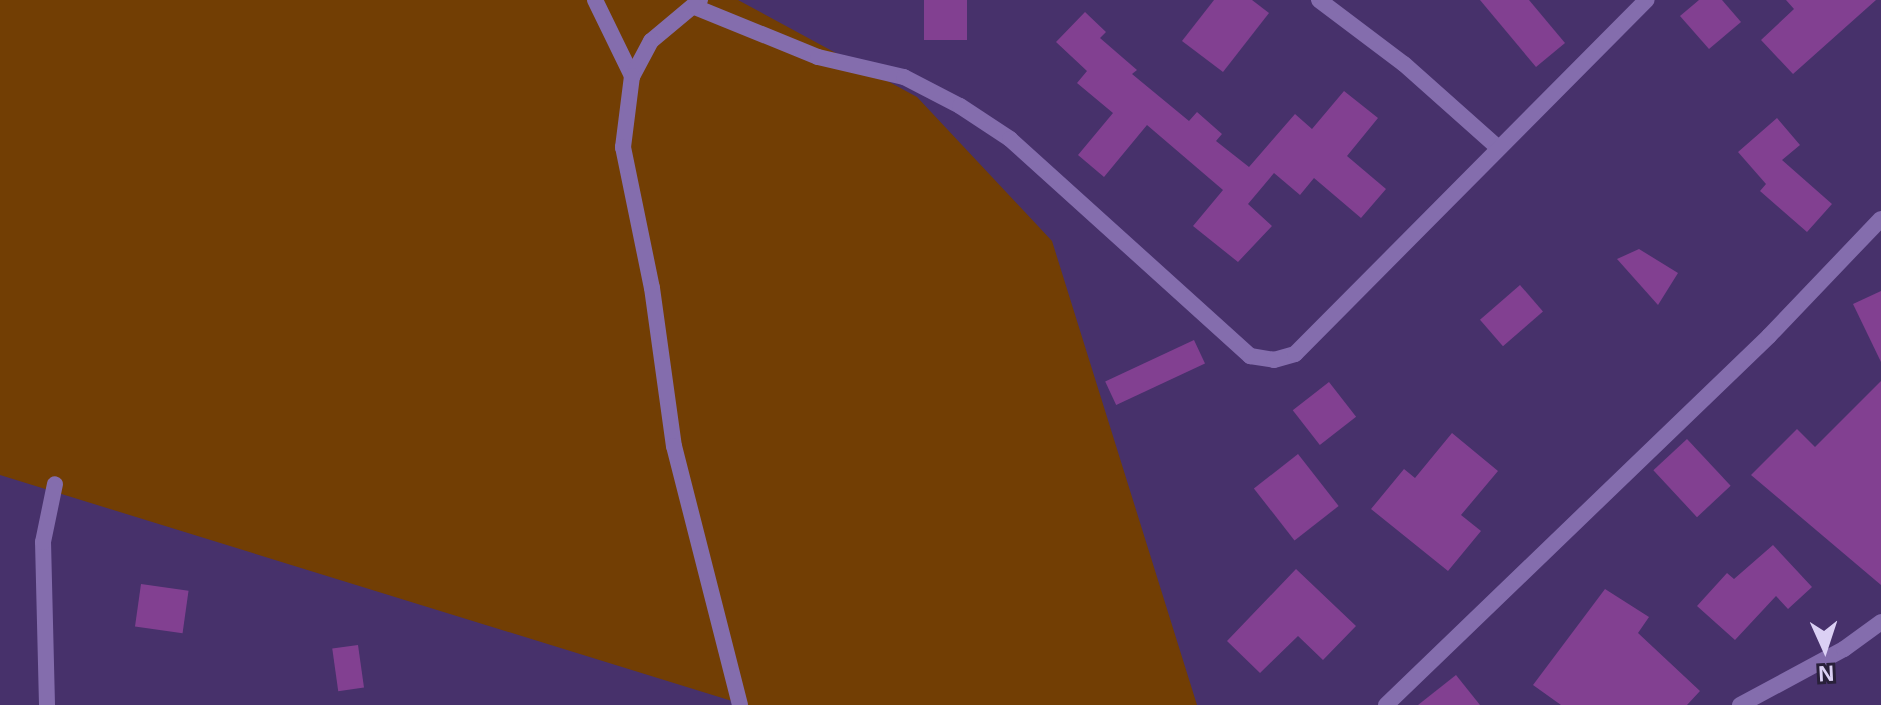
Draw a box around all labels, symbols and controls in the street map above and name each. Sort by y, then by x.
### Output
north arrow [1785,609,1865,689]
text: N [1818,661,1835,686]

